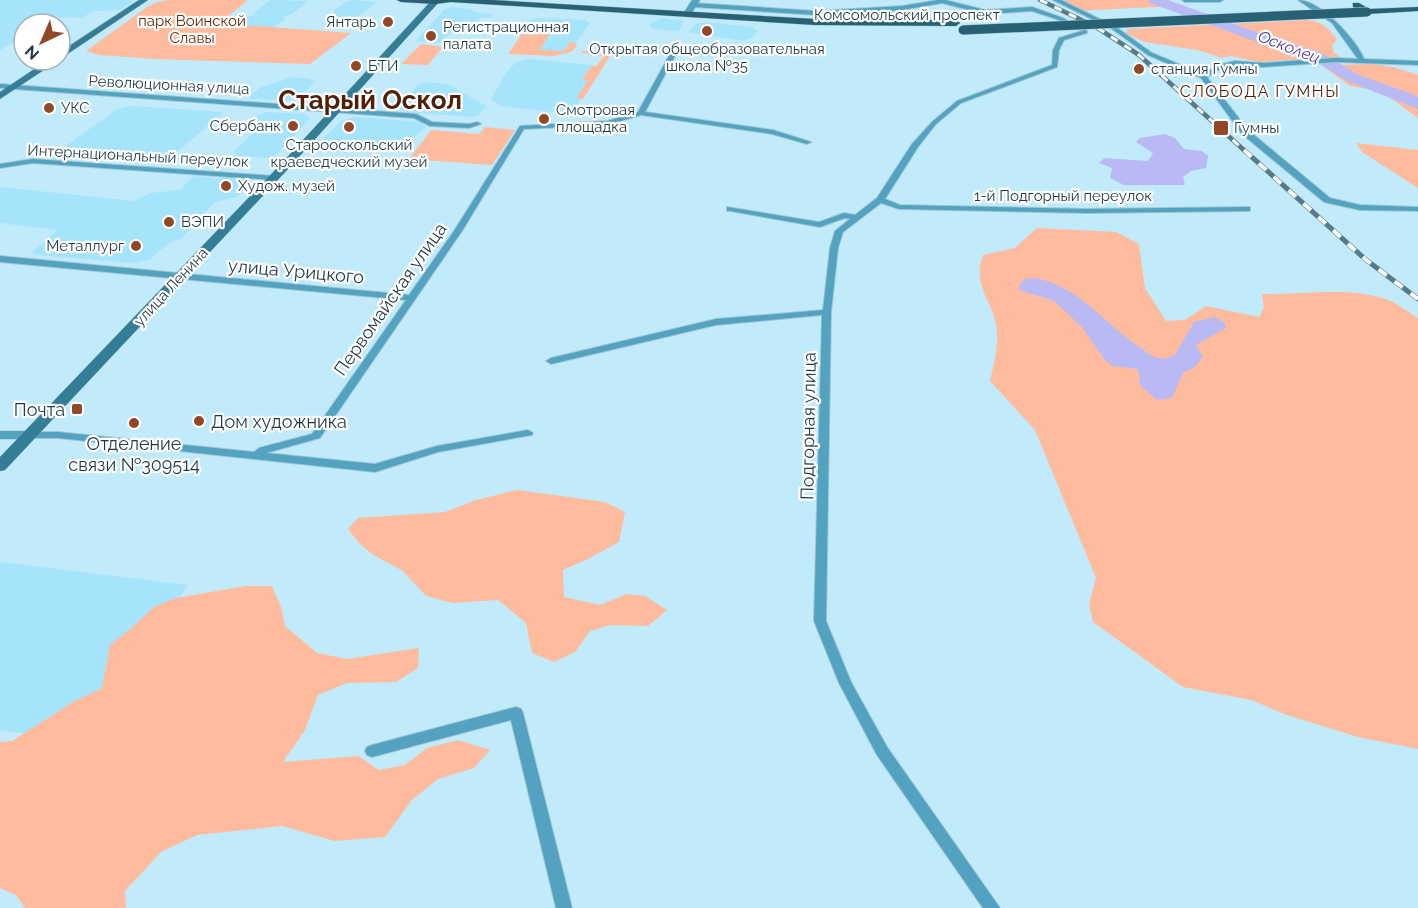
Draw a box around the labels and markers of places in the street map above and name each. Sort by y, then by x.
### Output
place label: Янтарь [326,13,376,31]
marker: Янтарь [381,15,395,29]
place label: Регистрационная палата [443,18,569,53]
marker: Открытая общеобразовательная школа №35 [700,24,714,38]
marker: Регистрационная палата [424,29,438,43]
place label: Открытая общеобразовательная школа №35 [589,40,825,75]
place label: БТИ [368,57,398,75]
marker: БТИ [349,59,363,73]
place label: станция Гумны [1151,60,1258,78]
marker: станция Гумны [1132,62,1146,76]
place label: УКС [61,99,89,117]
marker: УКС [42,101,56,115]
place label: Смотровая площадка [556,101,635,136]
marker: Смотровая площадка [537,112,551,126]
place label: Сбербанк [210,117,281,135]
marker: Сбербанк [286,119,300,133]
marker: Гумны [1212,119,1230,137]
place label: Гумны [1234,119,1279,137]
marker: Старооскольский краеведческий музей [342,120,356,134]
place label: Старооскольский краеведческий музей [270,136,428,171]
place label: Худож. музей [238,177,335,195]
marker: Худож. музей [219,179,233,193]
place label: ВЭПИ [181,213,224,231]
marker: ВЭПИ [162,215,176,229]
place label: Металлург [46,237,124,255]
marker: Металлург [129,239,143,253]
place label: Почта [14,399,65,420]
marker: Почта [70,402,84,416]
place label: Дом художника [211,411,347,432]
marker: Дом художника [192,414,206,428]
marker: Отделение связи №309514 [127,416,141,430]
place label: Отделение связи №309514 [68,433,200,475]

